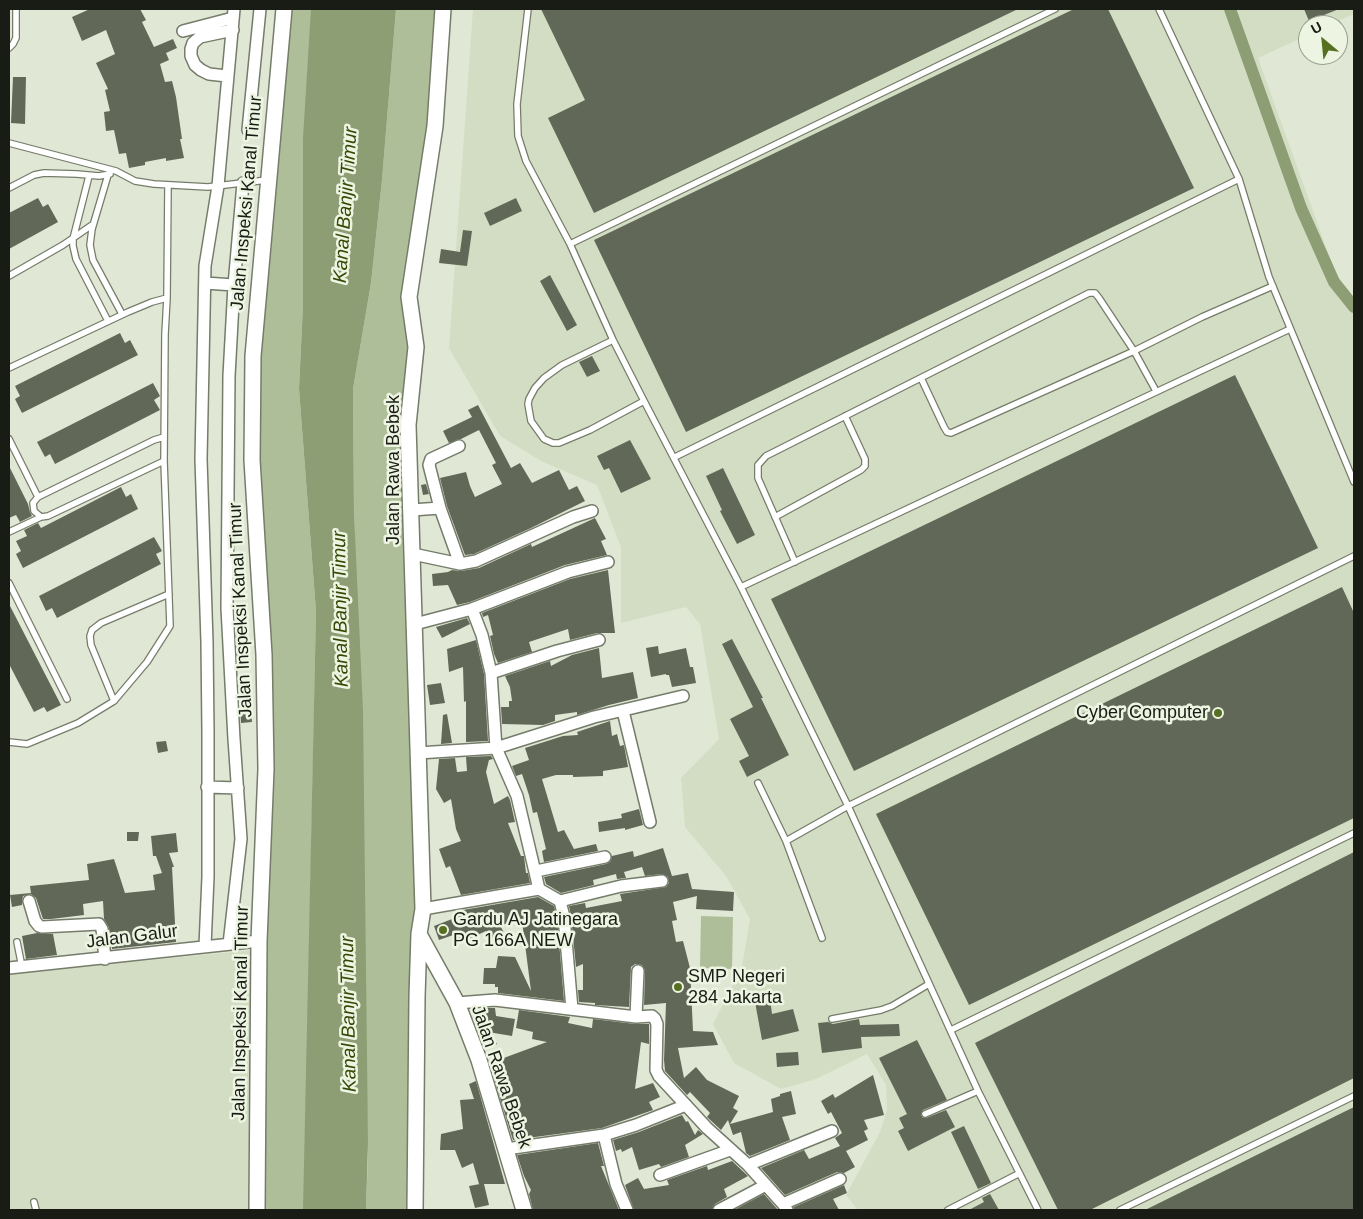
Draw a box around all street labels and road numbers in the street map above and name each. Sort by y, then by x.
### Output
street label: Jalan Inspeksi Kanal Timur [227,95,267,311]
street label: Jalan Rawa Bebek [383,395,405,545]
street label: Jalan Inspeksi Kanal Timur [225,502,257,718]
street label: Jalan Inspeksi Kanal Timur [228,905,254,1121]
street label: Jalan Galur [85,921,179,953]
street label: Jalan Rawa Bebek [466,1003,536,1151]

